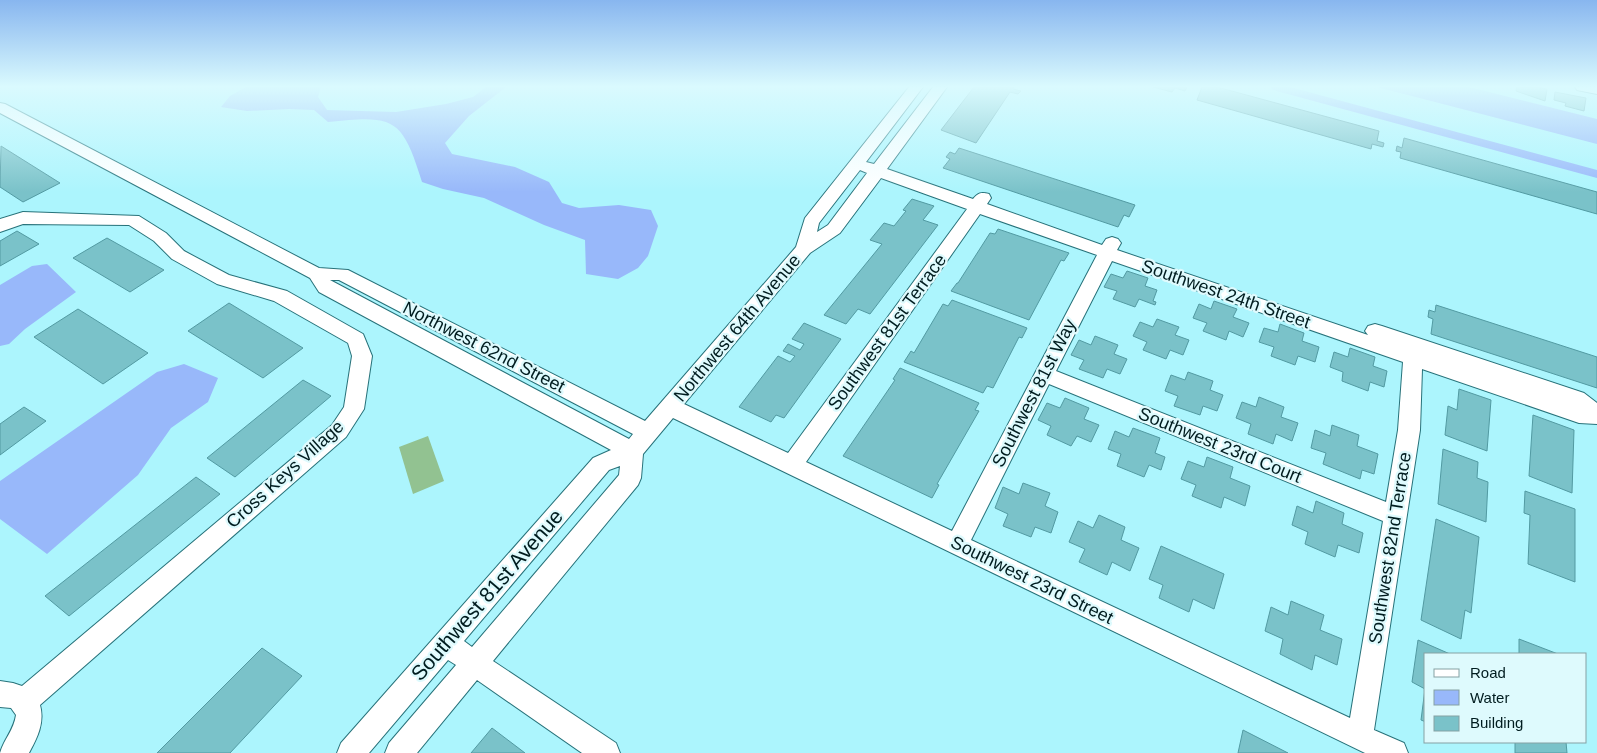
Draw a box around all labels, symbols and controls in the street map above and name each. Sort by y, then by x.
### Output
street label: Northwest 64th Avenue [670,250,804,406]
street label: Southwest 81st Terrace [824,250,950,414]
street label: Southwest 24th Street [1139,256,1313,332]
street label: Northwest 62nd Street [400,297,568,397]
street label: Southwest 81st Way [988,316,1080,470]
street label: Southwest 23rd Court [1136,403,1304,487]
street label: Cross Keys Village [222,416,348,532]
street label: Southwest 82nd Terrace [1365,451,1415,645]
street label: Southwest 81st Avenue [406,504,567,685]
street label: Southwest 23rd Street [948,532,1116,628]
legend [1424,653,1587,743]
text: Road [1470,664,1506,681]
text: Water [1470,689,1509,706]
text: Building [1470,714,1523,731]

